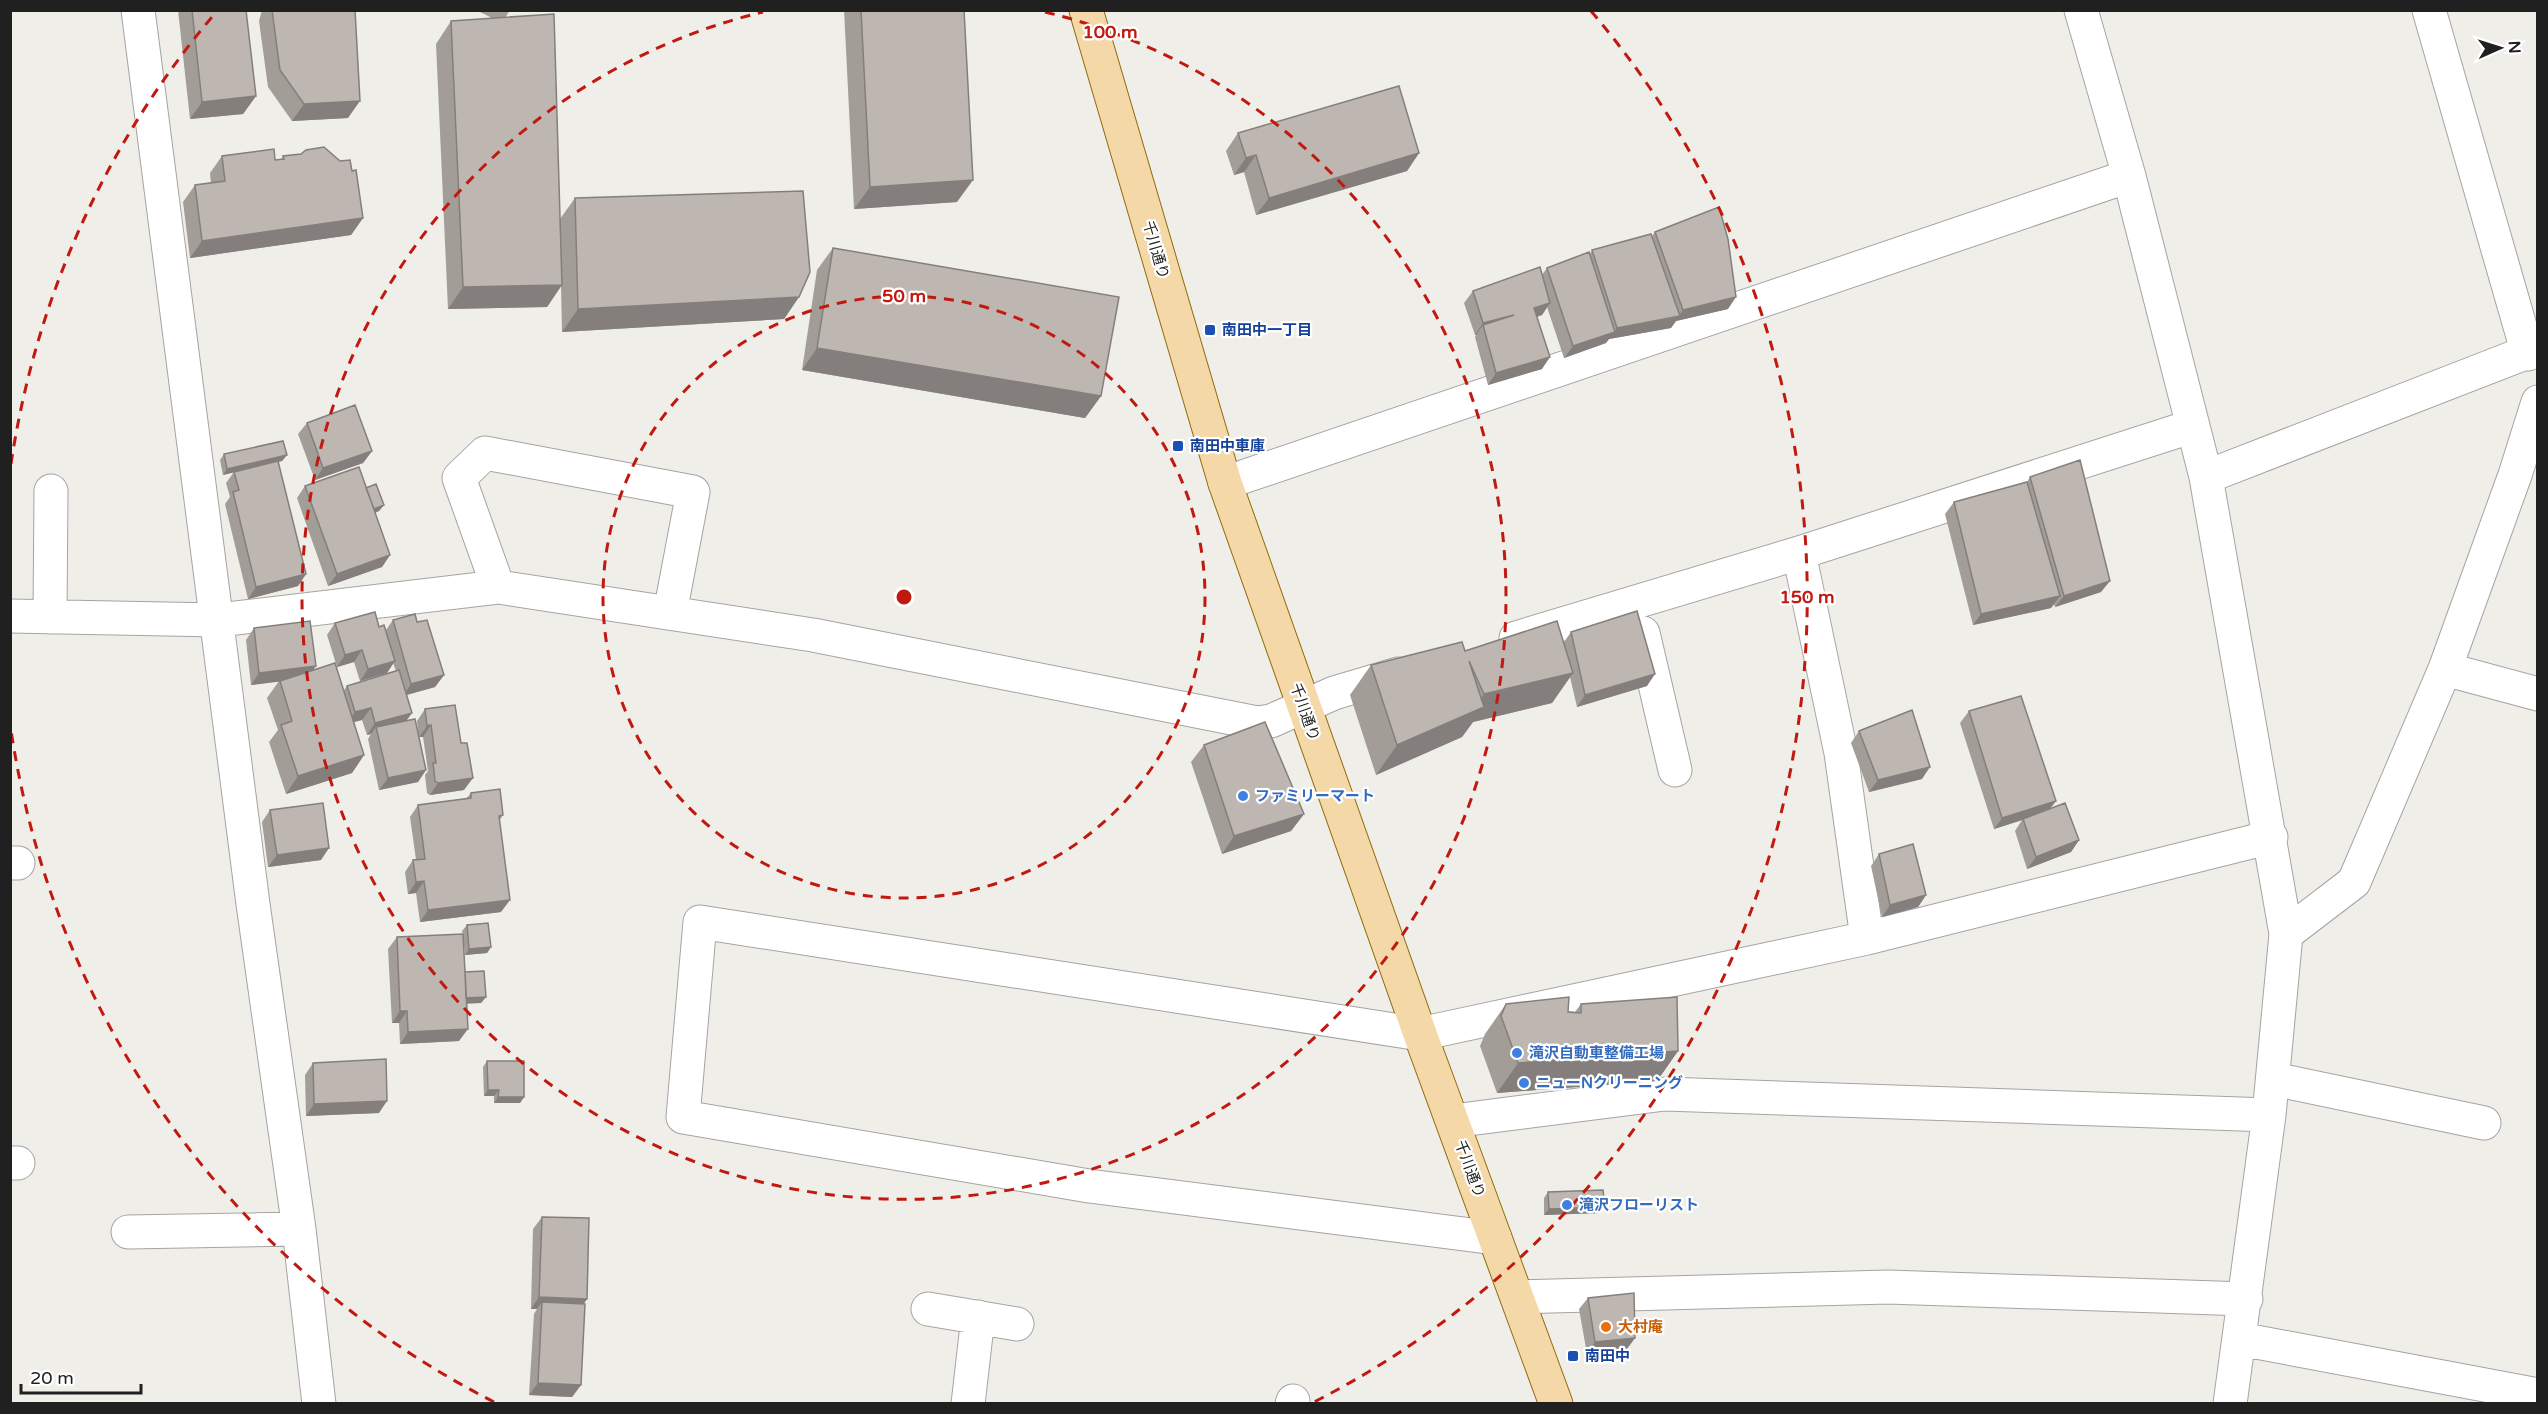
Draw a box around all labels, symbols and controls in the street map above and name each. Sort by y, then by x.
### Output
north arrow [2470,18,2530,78]
text: 100 m [1082,21,1138,43]
text: N [2504,40,2524,54]
street label: 千川通り [1139,219,1173,281]
text: 50 m [882,285,926,307]
place label: 南田中一丁目 [1222,321,1312,339]
marker: 南田中一丁目 [1203,323,1217,337]
place label: 南田中車庫 [1190,437,1265,455]
marker: 南田中車庫 [1171,439,1185,453]
text: 150 m [1779,586,1835,608]
centre of rings [894,587,914,607]
street label: 千川通り [1287,681,1323,743]
place label: ファミリーマート [1255,787,1375,805]
marker: ファミリーマート [1236,789,1250,803]
place label: 滝沢自動車整備工場 [1529,1044,1664,1062]
marker: 滝沢自動車整備工場 [1510,1046,1524,1060]
place label: ニューNクリーニング [1536,1074,1683,1092]
marker: ニューNクリーニング [1517,1076,1531,1090]
street label: 千川通り [1451,1138,1489,1200]
place label: 滝沢フローリスト [1579,1196,1699,1214]
marker: 滝沢フローリスト [1560,1198,1574,1212]
place label: 大村庵 [1618,1318,1663,1336]
marker: 大村庵 [1599,1320,1613,1334]
place label: 南田中 [1585,1347,1630,1365]
marker: 南田中 [1566,1349,1580,1363]
scale bar [21,1357,141,1395]
text: 20 m [30,1367,74,1389]

